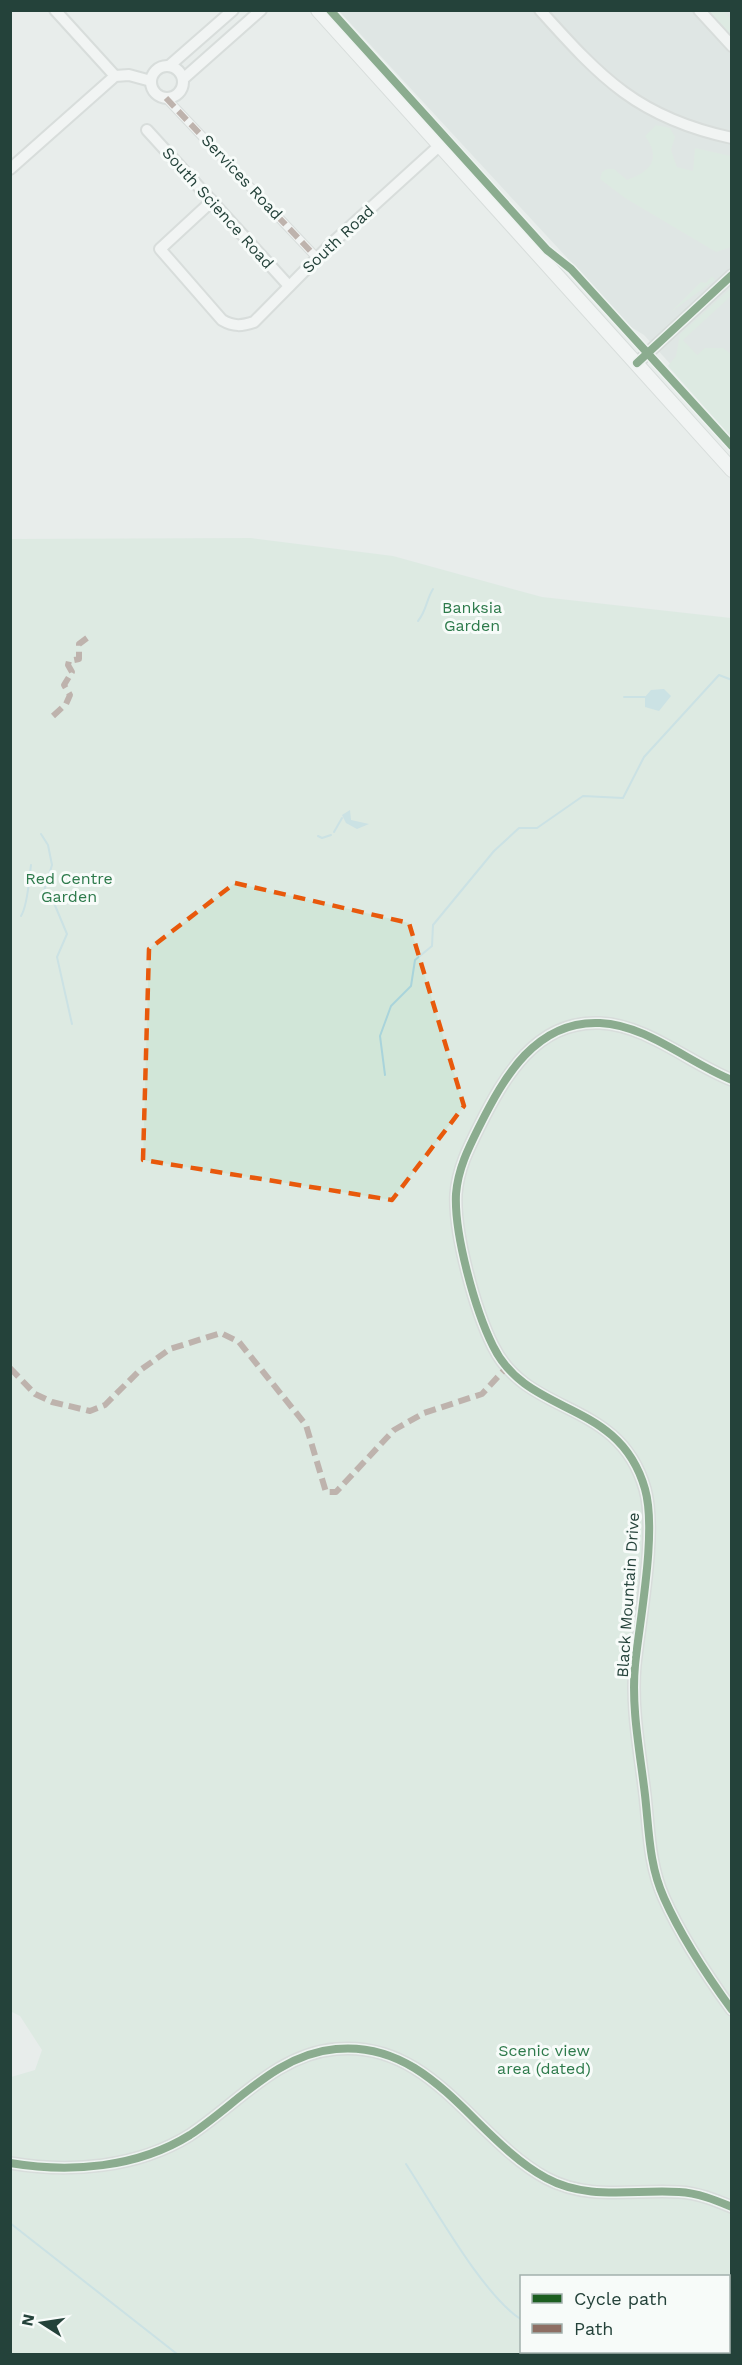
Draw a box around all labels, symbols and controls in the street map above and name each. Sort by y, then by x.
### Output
street label: Services Road [198,130,286,224]
street label: South Science Road [158,143,278,273]
street label: South Road [298,201,378,277]
park label: Banksia Garden [442,598,502,635]
park label: Red Centre Garden [25,869,113,906]
street label: Black Mountain Drive [613,1512,643,1678]
park label: Scenic view area (dated) [497,2041,591,2078]
legend [520,2275,730,2353]
text: Cycle path [574,2288,668,2309]
north arrow [12,2293,72,2353]
text: N [17,2312,38,2328]
text: Path [574,2318,614,2339]

